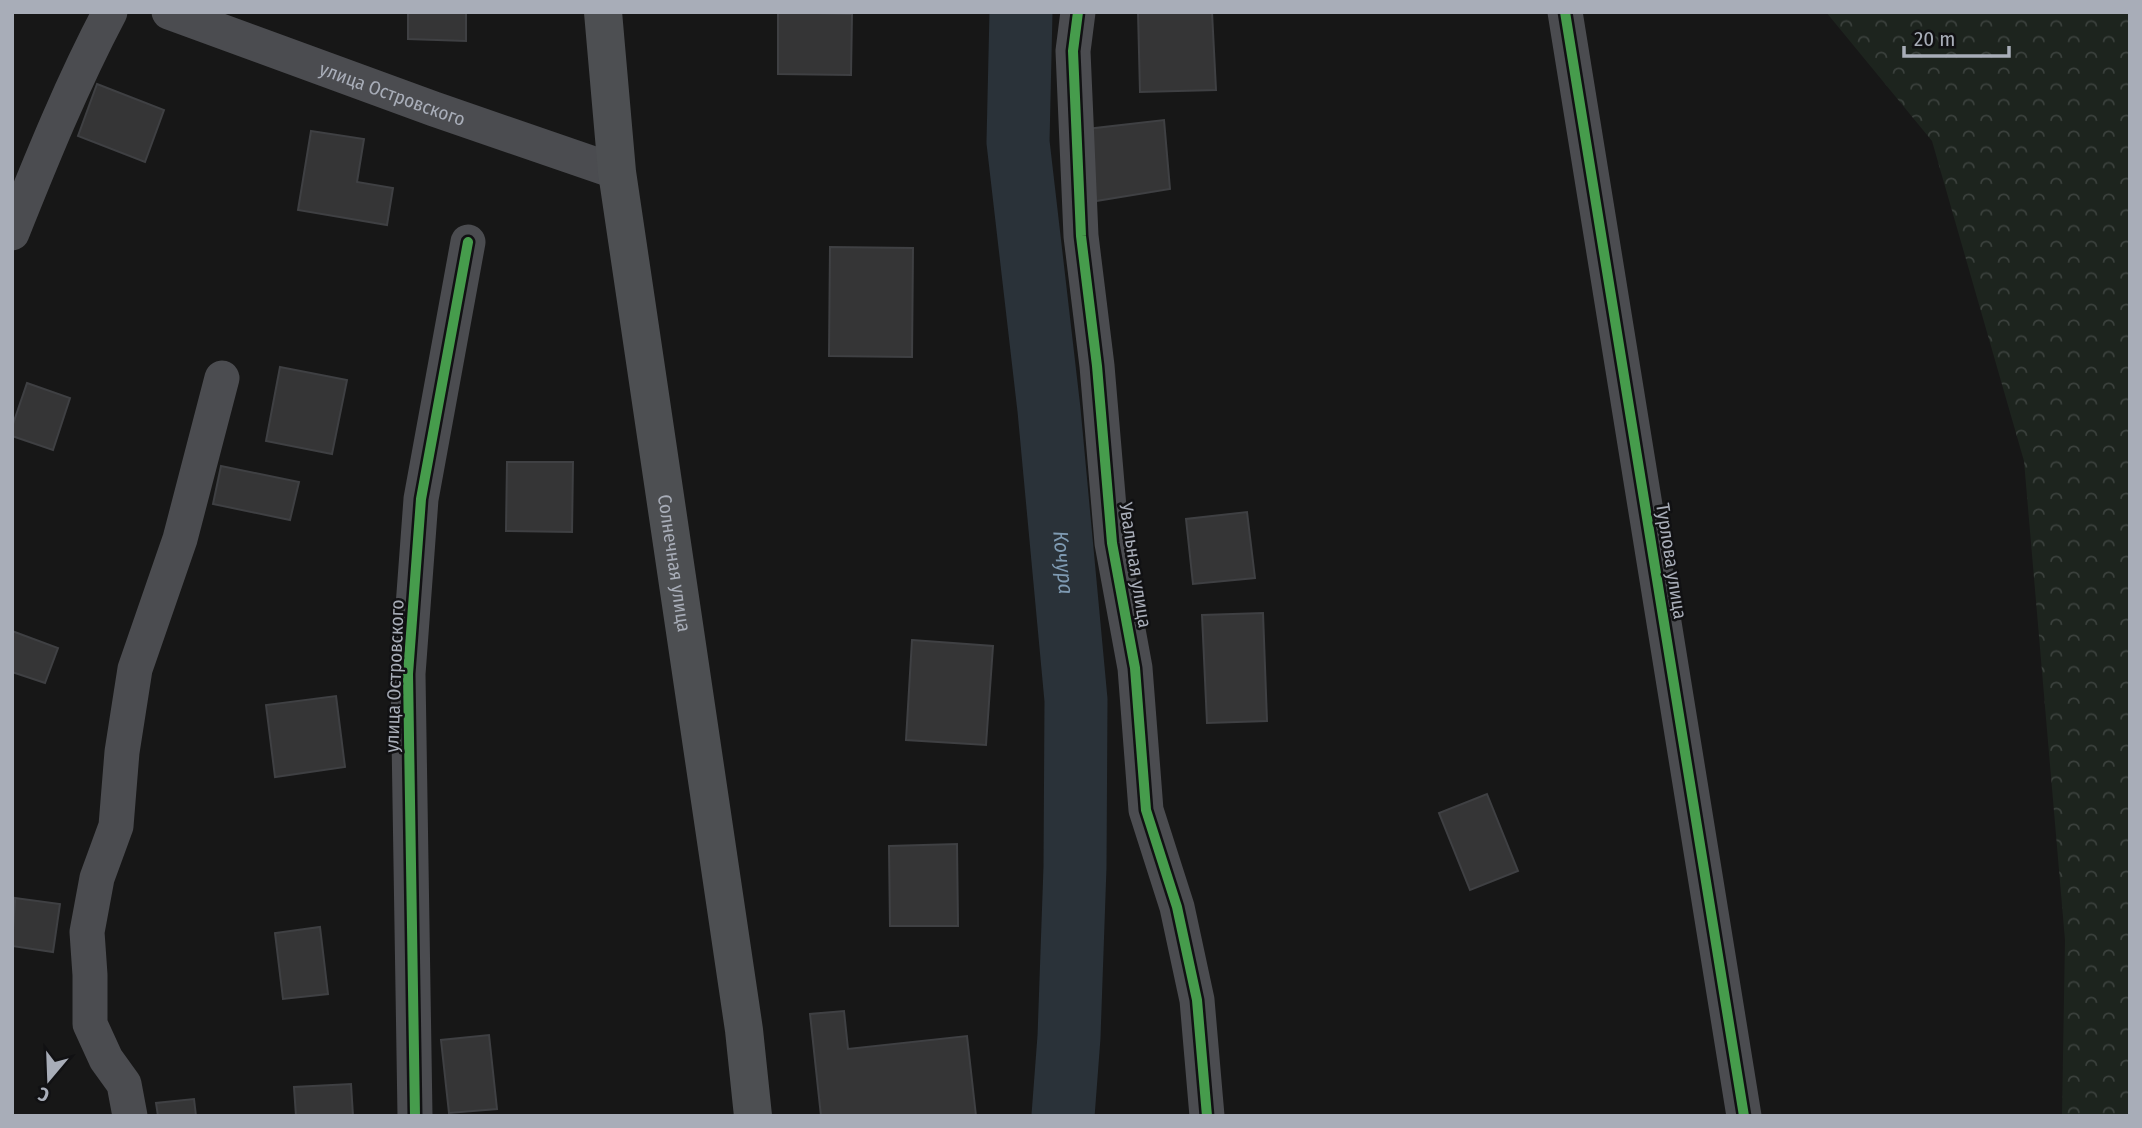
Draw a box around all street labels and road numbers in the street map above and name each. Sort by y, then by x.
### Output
street label: улица Островского [316,57,468,131]
street label: Солнечная улица [653,493,696,634]
street label: Увальная улица [1114,500,1157,630]
street label: Турлова улица [1651,502,1692,621]
street label: улица Островского [380,599,409,753]

